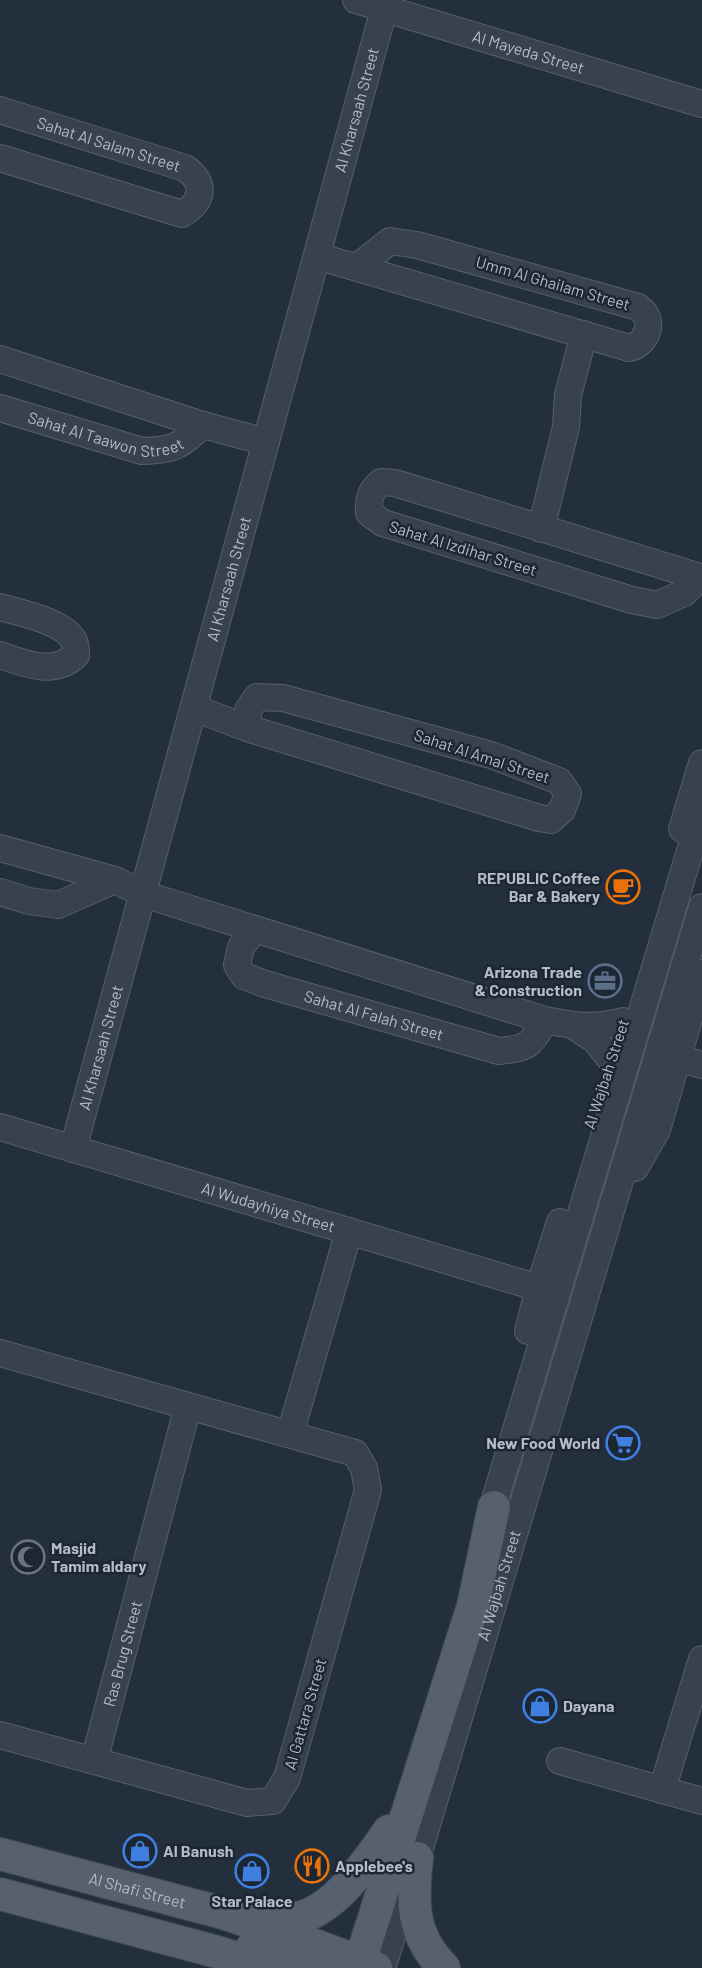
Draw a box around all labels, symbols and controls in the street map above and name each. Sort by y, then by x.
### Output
street label: Al Mayeda Street [470,26,587,77]
street label: Al Kharsaah Street [330,45,382,174]
street label: Sahat Al Salam Street [35,112,183,175]
street label: Umm Al Ghailam Street [474,251,632,314]
street label: Sahat Al Taawon Street [26,407,187,460]
street label: Al Kharsaah Street [202,514,254,643]
street label: Sahat Al Izdihar Street [387,516,539,579]
street label: Sahat Al Amal Street [412,725,552,786]
place label: REPUBLIC Coffee Bar & Bakery [477,868,600,905]
cafe icon: REPUBLIC Coffee Bar & Bakery [605,869,641,905]
place label: Arizona Trade & Construction [475,962,582,999]
office icon: Arizona Trade & Construction [587,963,623,999]
street label: Al Kharsaah Street [74,983,126,1112]
street label: Sahat Al Falah Street [302,986,446,1044]
street label: Al Wajbah Street [579,1017,632,1131]
street label: Al Wudayhiya Street [199,1178,337,1236]
supermarket icon: New Food World [605,1425,641,1461]
place label: New Food World [486,1433,600,1452]
street label: Al Wajbah Street [473,1528,524,1643]
place label: Masjid Tamim aldary [51,1538,146,1575]
mosque icon: Masjid Tamim aldary [10,1539,46,1575]
street label: Ras Brug Street [99,1599,145,1709]
street label: Al Gattara Street [280,1656,330,1772]
shop icon: Dayana [522,1688,558,1724]
place label: Dayana [563,1696,614,1715]
shop icon: Al Banush [122,1833,158,1869]
place label: Al Banush [163,1841,233,1860]
restaurant icon: Applebee's [294,1848,330,1884]
shop icon: Star Palace [234,1853,270,1889]
place label: Applebee's [335,1856,413,1875]
street label: Al Shafi Street [87,1868,188,1912]
place label: Star Palace [212,1891,293,1910]

